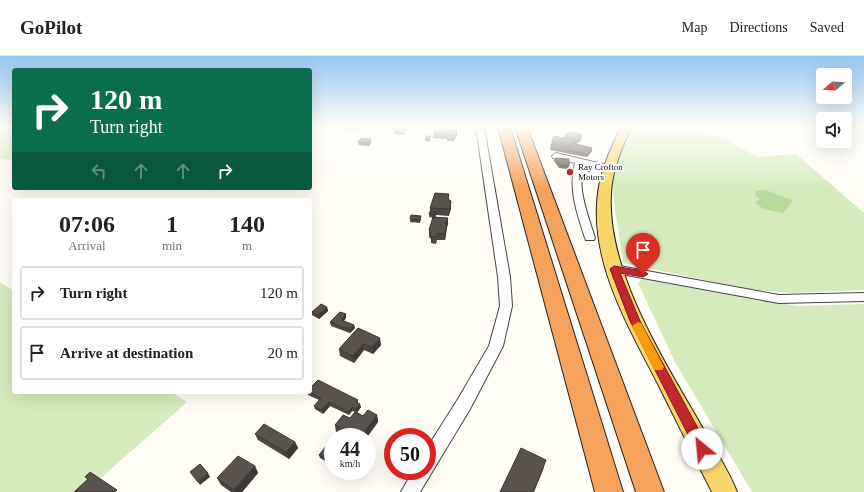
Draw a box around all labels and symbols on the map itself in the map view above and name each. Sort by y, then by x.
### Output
north arrow [816,68,852,104]
place label: Ray Crofton Motors [578,162,623,182]
marker: Ray Crofton Motors [565,167,575,177]
pin [626,233,660,274]
speed limit sign: 50 [384,428,436,480]
position arrow [681,428,723,470]

